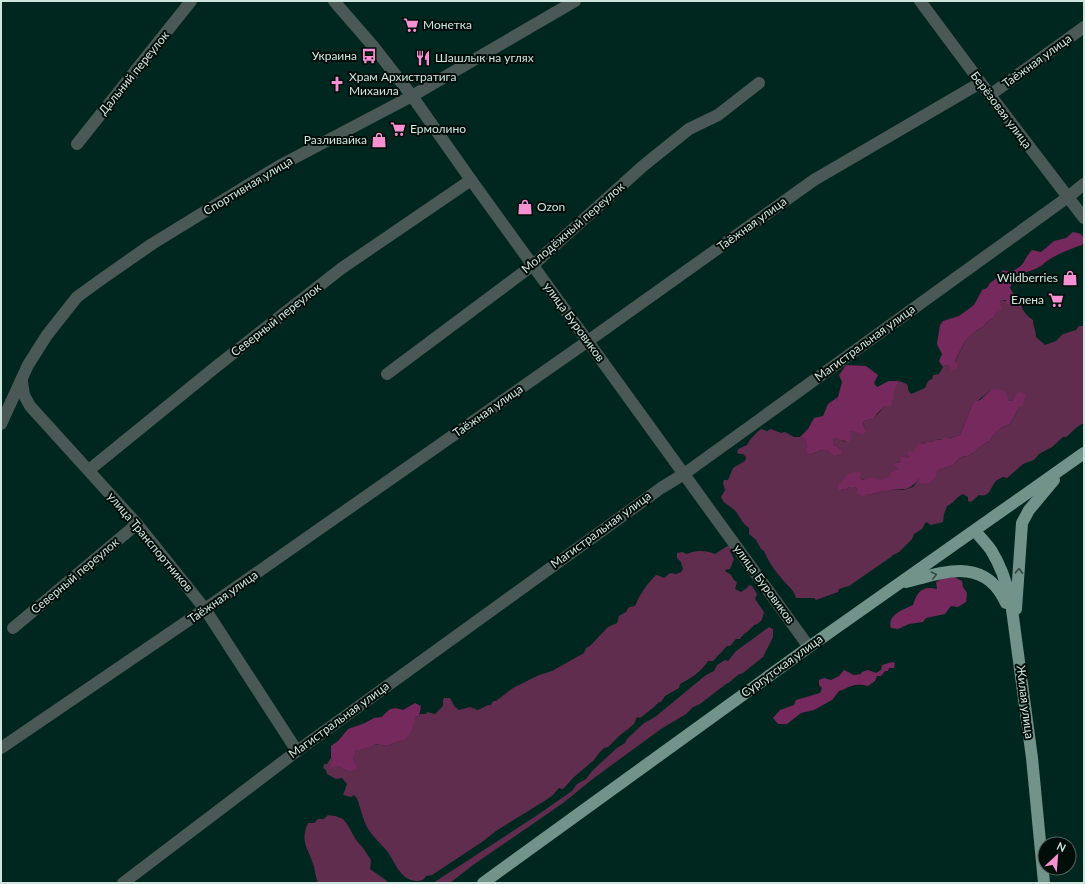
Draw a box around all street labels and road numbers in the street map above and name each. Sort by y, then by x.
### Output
street label: Дальний переулок [95,27,172,118]
street label: Таёжная улица [999,30,1074,91]
street label: Берёзовая улица [968,68,1035,151]
street label: Спортивная улица [200,153,295,218]
street label: Молодёжный переулок [518,178,628,276]
street label: Таёжная улица [714,193,789,254]
street label: Северный переулок [228,279,324,359]
street label: улица Буровиков [541,279,608,364]
street label: Магистральная улица [812,301,918,384]
street label: Таёжная улица [450,381,526,440]
street label: Магистральная улица [548,488,654,571]
street label: улица Транспортников [104,489,196,595]
street label: Северный переулок [28,534,122,617]
street label: улица Буровиков [731,541,798,626]
street label: Таёжная улица [185,567,261,626]
street label: Сургутская улица [738,631,826,700]
street label: Жилая улица [1014,664,1037,740]
street label: Магистральная улица [286,678,392,761]

